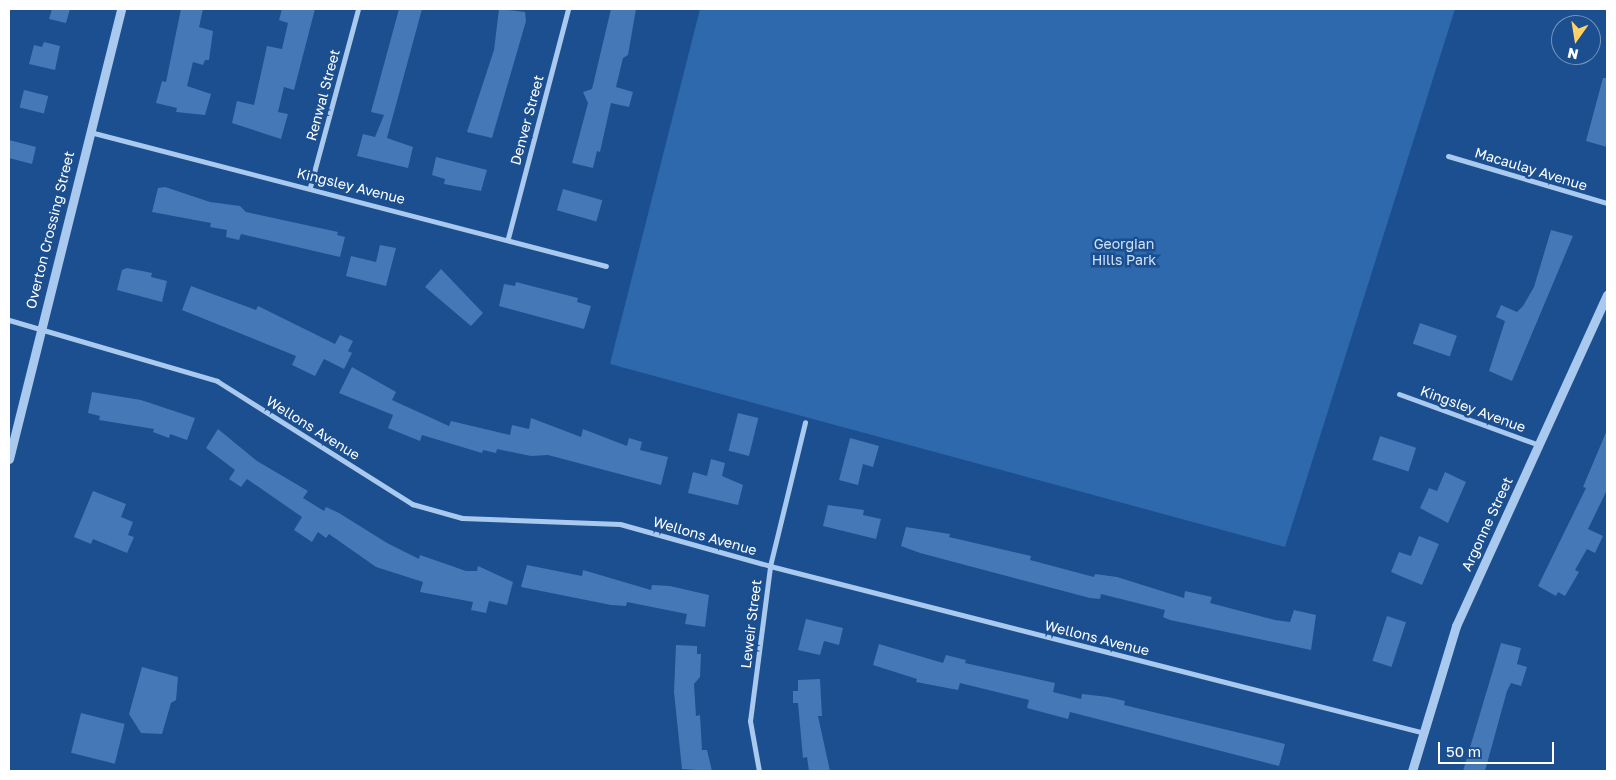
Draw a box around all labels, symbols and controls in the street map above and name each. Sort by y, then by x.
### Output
north arrow [1551,15,1601,65]
text: N [1566,45,1580,64]
street label: Renwal Street [303,47,343,143]
street label: Denver Street [507,73,547,167]
street label: Macaulay Avenue [1473,144,1589,194]
street label: Overton Crossing Street [22,149,78,311]
street label: Kingsley Avenue [295,164,407,208]
park label: Georgian Hills Park [1092,236,1156,268]
street label: Kingsley Avenue [1418,382,1528,436]
street label: Wellons Avenue [263,392,363,464]
street label: Argonne Street [1458,474,1516,574]
street label: Wellons Avenue [651,513,759,559]
street label: Leweir Street [737,579,765,669]
street label: Wellons Avenue [1043,617,1151,659]
scale bar [1441,732,1557,764]
text: 50 m [1446,742,1481,760]

